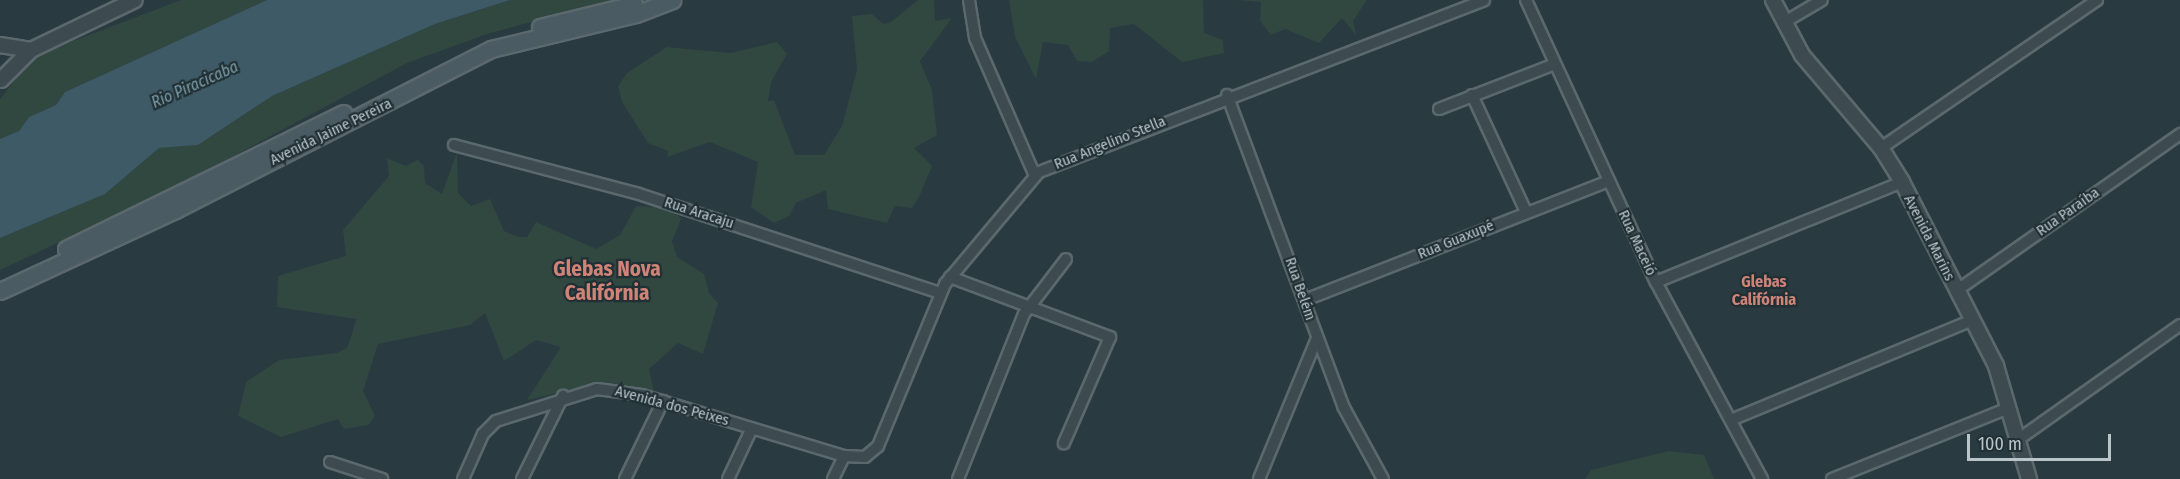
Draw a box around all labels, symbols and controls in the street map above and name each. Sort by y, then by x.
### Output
water label: Rio Piracicaba [149,57,241,113]
street label: Avenida Jaime Pereira [267,95,395,169]
street label: Rua Angelino Stella [1052,112,1168,174]
street label: Rua Paraíba [2033,184,2103,240]
street label: Avenida Marins [1900,192,1958,284]
street label: Rua Aracaju [662,193,736,233]
street label: Rua Maceió [1614,207,1660,279]
street label: Rua Guaxupé [1415,217,1497,263]
street label: Rua Belém [1281,255,1319,323]
district label: Glebas Nova Califórnia [553,256,661,306]
district label: Glebas Califórnia [1732,272,1796,310]
street label: Avenida dos Peixes [613,382,731,430]
scale bar [1970,422,2114,460]
text: 100 m [1978,433,2022,455]

